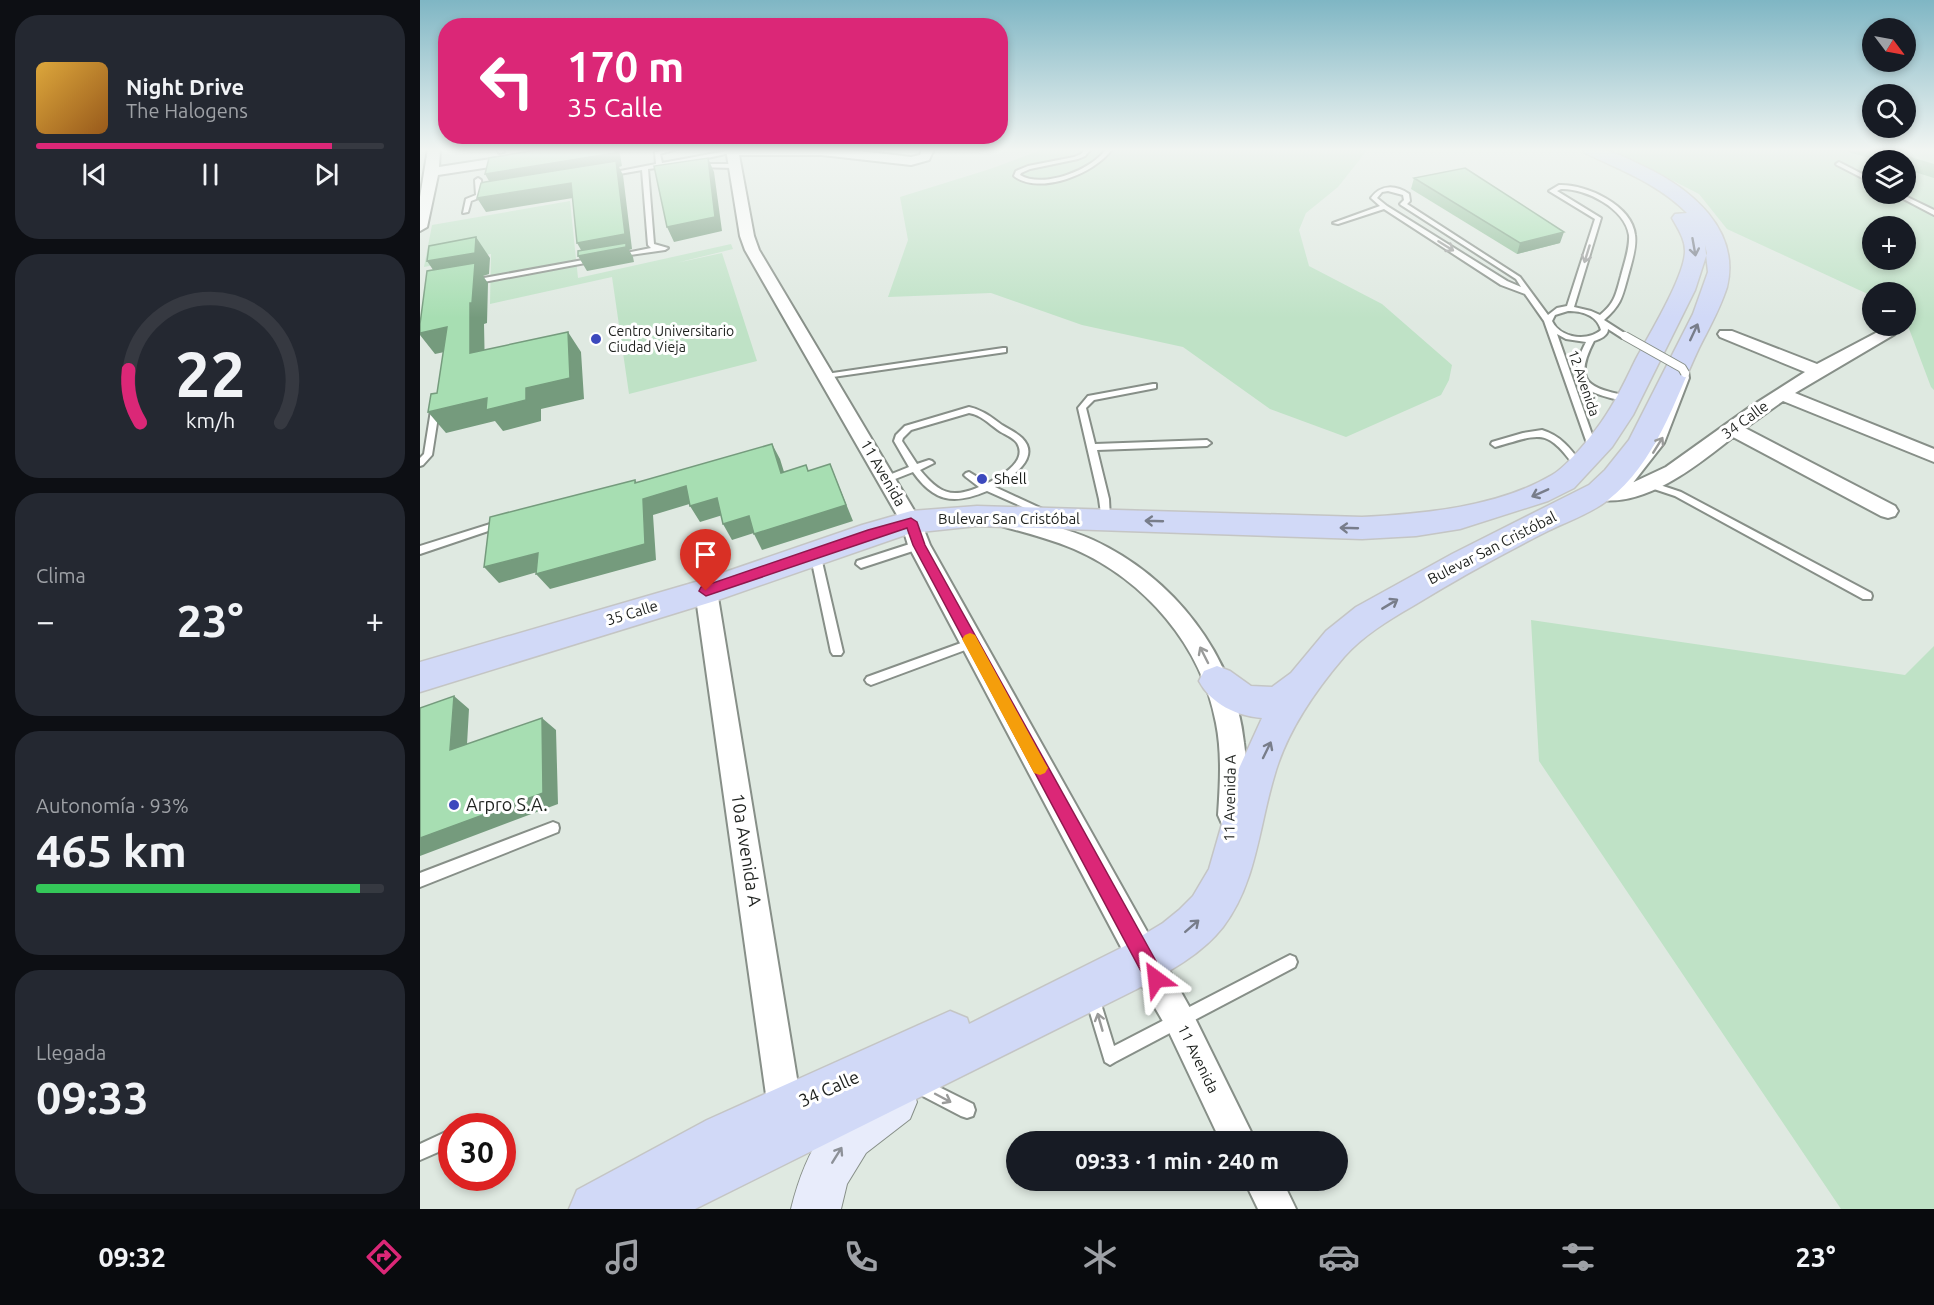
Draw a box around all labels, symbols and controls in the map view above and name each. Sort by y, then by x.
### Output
north arrow [1862,18,1916,72]
map controls [1862,18,1916,336]
icon: left [468,42,546,120]
text: 170 m [567,43,684,90]
text: Night Drive [126,74,244,99]
button: search [1862,84,1916,138]
text: 35 Calle [567,92,663,122]
text: The Halogens [126,99,248,122]
button: layers [1862,150,1916,204]
icon: previous [78,158,111,191]
icon: pause [194,158,227,191]
icon: next [310,158,343,191]
button: + [1862,216,1916,270]
one-way arrow [1689,237,1700,256]
one-way arrow [1438,240,1454,252]
one-way arrow [1580,244,1591,263]
button: − [1862,282,1916,336]
place label: Centro Universitario Ciudad Vieja [608,323,734,355]
one-way arrow [1689,323,1701,341]
marker: Centro Universitario Ciudad Vieja [589,332,603,346]
text: 22 [175,339,245,409]
street label: 12 Avenida [1565,348,1603,418]
street label: 34 Calle [1718,397,1771,442]
text: km/h [185,408,235,432]
street label: 11 Avenida [858,436,909,509]
one-way arrow [1651,436,1664,453]
place label: Shell [994,470,1027,487]
marker: Shell [975,472,989,486]
one-way arrow [1531,488,1549,499]
street label: Bulevar San Cristóbal [1425,508,1559,587]
street label: Bulevar San Cristóbal [938,510,1080,527]
one-way arrow [1145,516,1165,527]
one-way arrow [1340,522,1360,534]
pin [680,529,731,591]
icon: arrive [689,538,722,571]
text: Clima [36,564,86,587]
text: 23° [177,595,243,646]
street label: 35 Calle [604,597,660,628]
one-way arrow [1381,597,1398,609]
text: − [36,602,55,639]
text: + [365,602,384,639]
one-way arrow [1198,647,1210,665]
one-way arrow [1261,741,1273,759]
street label: 11 Avenida A [1220,754,1239,842]
street label: 10a Avenida A [728,792,766,908]
text: Autonomía · 93% [36,794,189,817]
place label: Arpro S.A. [466,794,548,814]
marker: Arpro S.A. [447,798,461,812]
text: 465 km [36,825,187,876]
one-way arrow [1184,919,1199,933]
position arrow [1124,947,1188,1011]
one-way arrow [1094,1013,1105,1032]
street label: 11 Avenida [1175,1022,1222,1096]
text: Llegada [36,1041,106,1064]
street label: 34 Calle [795,1066,862,1110]
text: 09:33 [36,1072,149,1123]
one-way arrow [934,1092,952,1104]
speed limit sign: 30 [438,1113,516,1191]
one-way arrow [831,1147,843,1164]
text: 09:33 · 1 min · 240 m [1075,1148,1279,1173]
icon: directions [363,1236,405,1278]
icon: music [602,1236,644,1278]
icon: phone [840,1236,882,1278]
icon: climate [1079,1236,1121,1278]
icon: car [1318,1236,1360,1278]
icon: filters [1557,1236,1599,1278]
text: 09:32 [98,1242,166,1272]
text: 23° [1796,1242,1836,1272]

